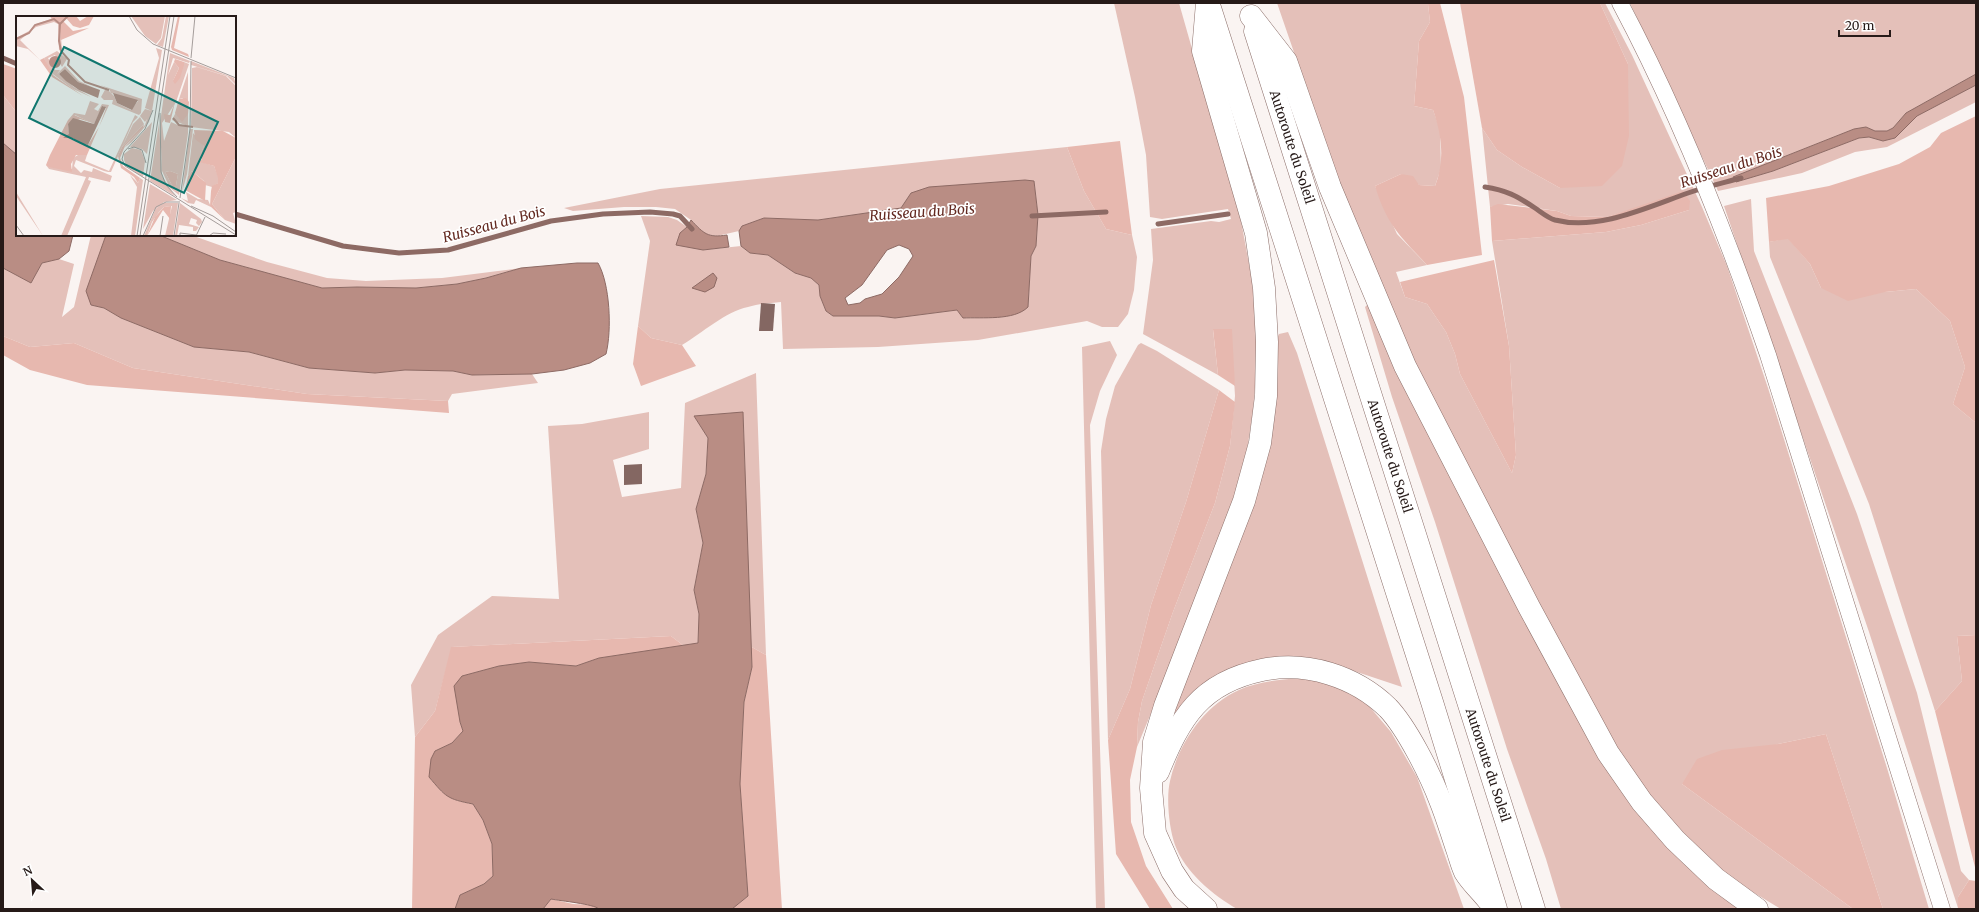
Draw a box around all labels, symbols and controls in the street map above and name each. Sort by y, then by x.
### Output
scale bar [1839,12,1890,38]
inset map [16,16,236,236]
text: 20 m [1845,18,1874,33]
street label: Autoroute du Soleil [1265,87,1318,206]
water label: Ruisseau du Bois [1678,142,1784,192]
water label: Ruisseau du Bois [869,199,975,225]
water label: Ruisseau du Bois [441,202,547,246]
street label: Autoroute du Soleil [1363,396,1416,515]
street label: Autoroute du Soleil [1461,705,1514,824]
north arrow [12,860,52,900]
text: N [21,863,35,879]

